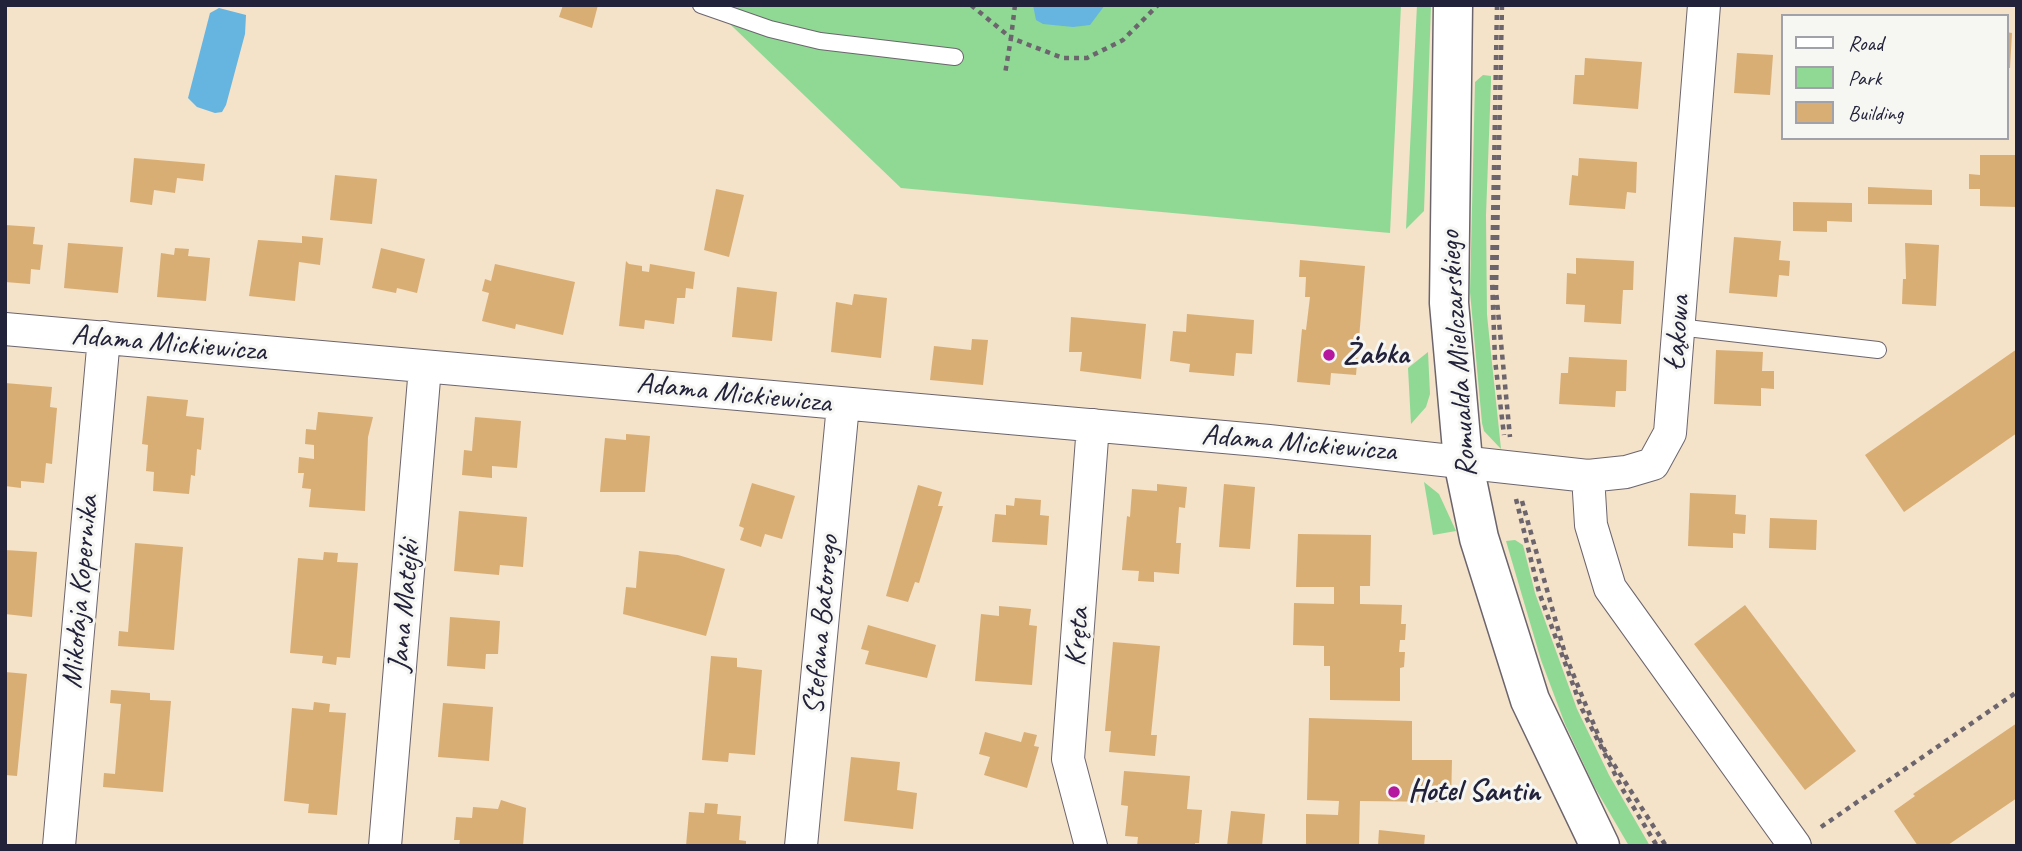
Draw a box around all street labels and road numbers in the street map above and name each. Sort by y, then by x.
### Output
street label: Romualda Mielczarskiego [1432,230,1486,478]
street label: Łąkowa [1657,294,1699,372]
street label: Adama Mickiewicza [70,318,268,370]
street label: Adama Mickiewicza [635,366,833,422]
street label: Adama Mickiewicza [1200,418,1398,470]
street label: Mikołaja Kopernika [55,494,107,690]
street label: Stefana Batorego [796,534,848,716]
street label: Jana Matejki [381,539,429,673]
street label: Kręta [1058,607,1098,667]

